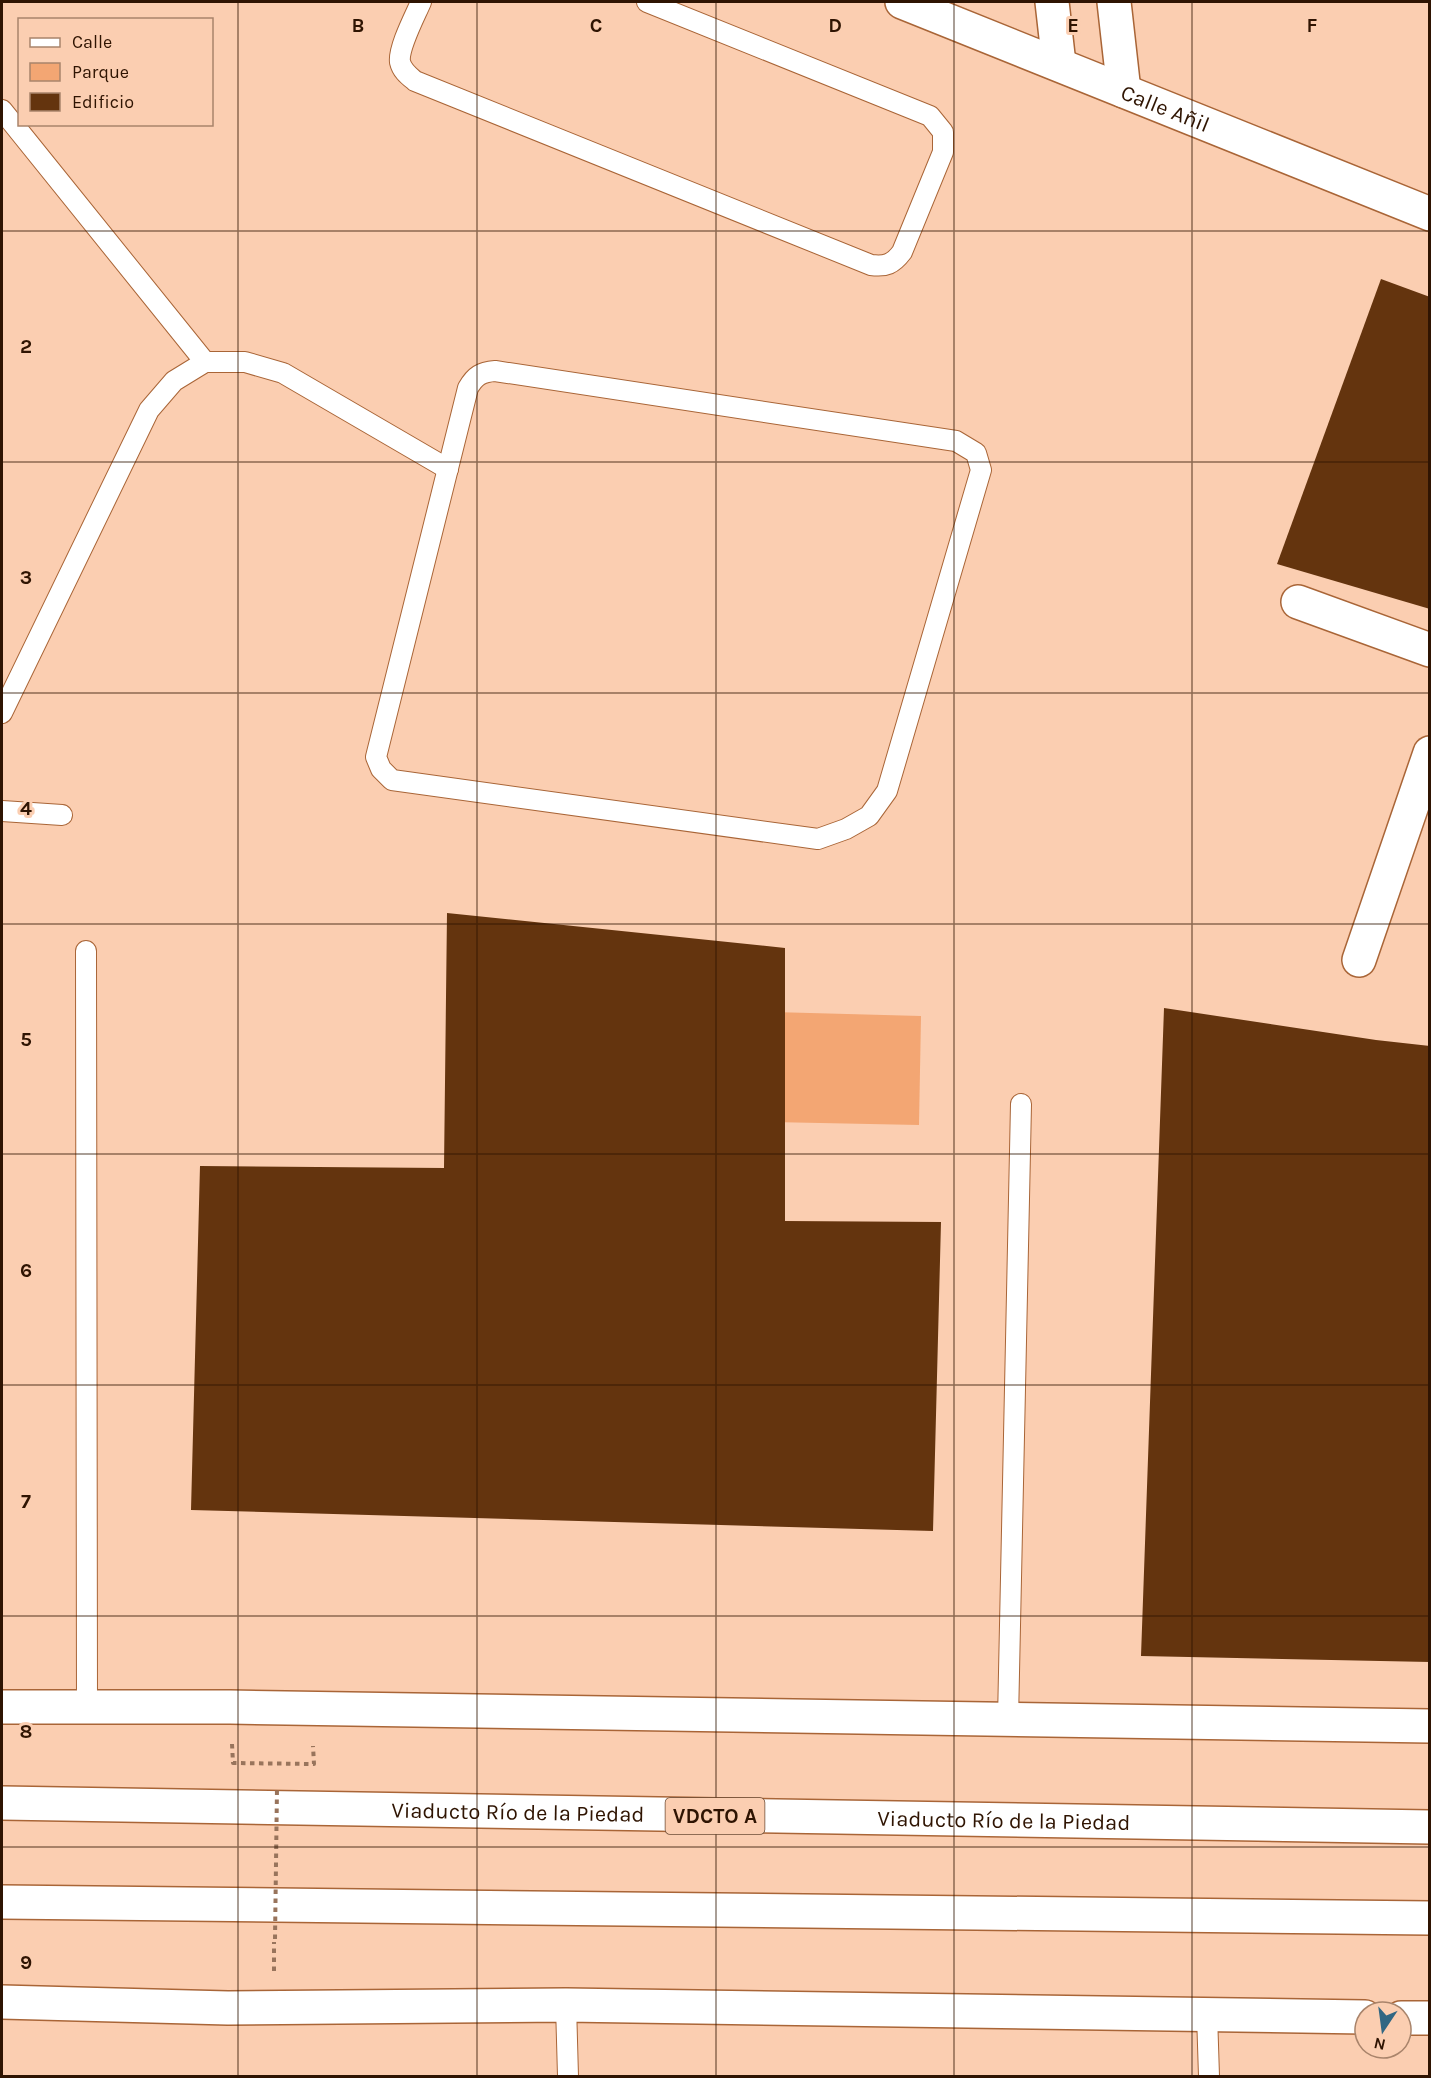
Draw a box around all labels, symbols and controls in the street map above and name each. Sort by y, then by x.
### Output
text: B [352,14,364,37]
text: C [590,14,602,37]
text: D [828,14,842,37]
text: E [1067,14,1079,37]
text: F [1307,14,1318,37]
legend [18,18,213,126]
text: Calle [72,31,112,53]
text: Parque [72,61,129,83]
street label: Calle Añil [1117,79,1213,138]
text: Edificio [72,91,134,113]
text: 2 [20,335,32,358]
text: 3 [20,566,32,589]
text: 4 [20,797,32,820]
text: 5 [20,1028,32,1051]
text: 6 [20,1259,32,1282]
text: 7 [21,1490,31,1513]
text: 8 [20,1720,32,1743]
street label: Viaducto Río de la Piedad [391,1798,645,1828]
road number: VDCTO A [666,1798,764,1834]
street label: Viaducto Río de la Piedad [877,1806,1131,1836]
text: 9 [20,1951,32,1974]
north arrow [1353,2000,1413,2060]
text: N [1372,2034,1387,2055]

